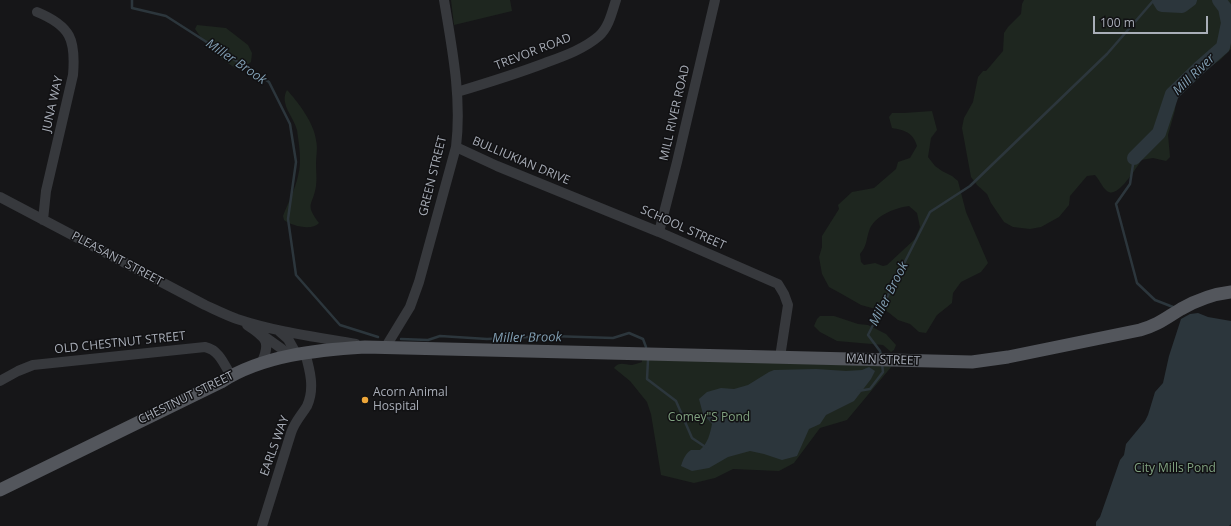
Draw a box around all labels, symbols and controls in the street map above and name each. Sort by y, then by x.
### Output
scale bar [1095,8,1210,34]
text: 100 m [1100,14,1135,31]
street label: TREVOR ROAD [493,31,573,73]
water label: Miller Brook [203,36,269,88]
water label: Mill River [1170,51,1218,99]
street label: MILL RIVER ROAD [657,64,693,162]
street label: JUNA WAY [40,75,66,133]
street label: GREEN STREET [416,134,450,218]
street label: BULLIUKIAN DRIVE [470,134,572,188]
street label: SCHOOL STREET [638,203,728,253]
street label: PLEASANT STREET [69,229,165,289]
water label: Miller Brook [866,259,912,329]
street label: OLD CHESTNUT STREET [54,329,186,357]
water label: Miller Brook [492,330,562,346]
street label: MAIN STREET [846,352,920,368]
street label: CHESTNUT STREET [136,369,236,427]
place label: Acorn Animal Hospital [373,386,448,414]
marker: Acorn Animal Hospital [360,395,370,405]
park label: Comey"S Pond [668,411,750,425]
street label: EARLS WAY [257,414,293,478]
park label: City Mills Pond [1134,462,1216,476]

